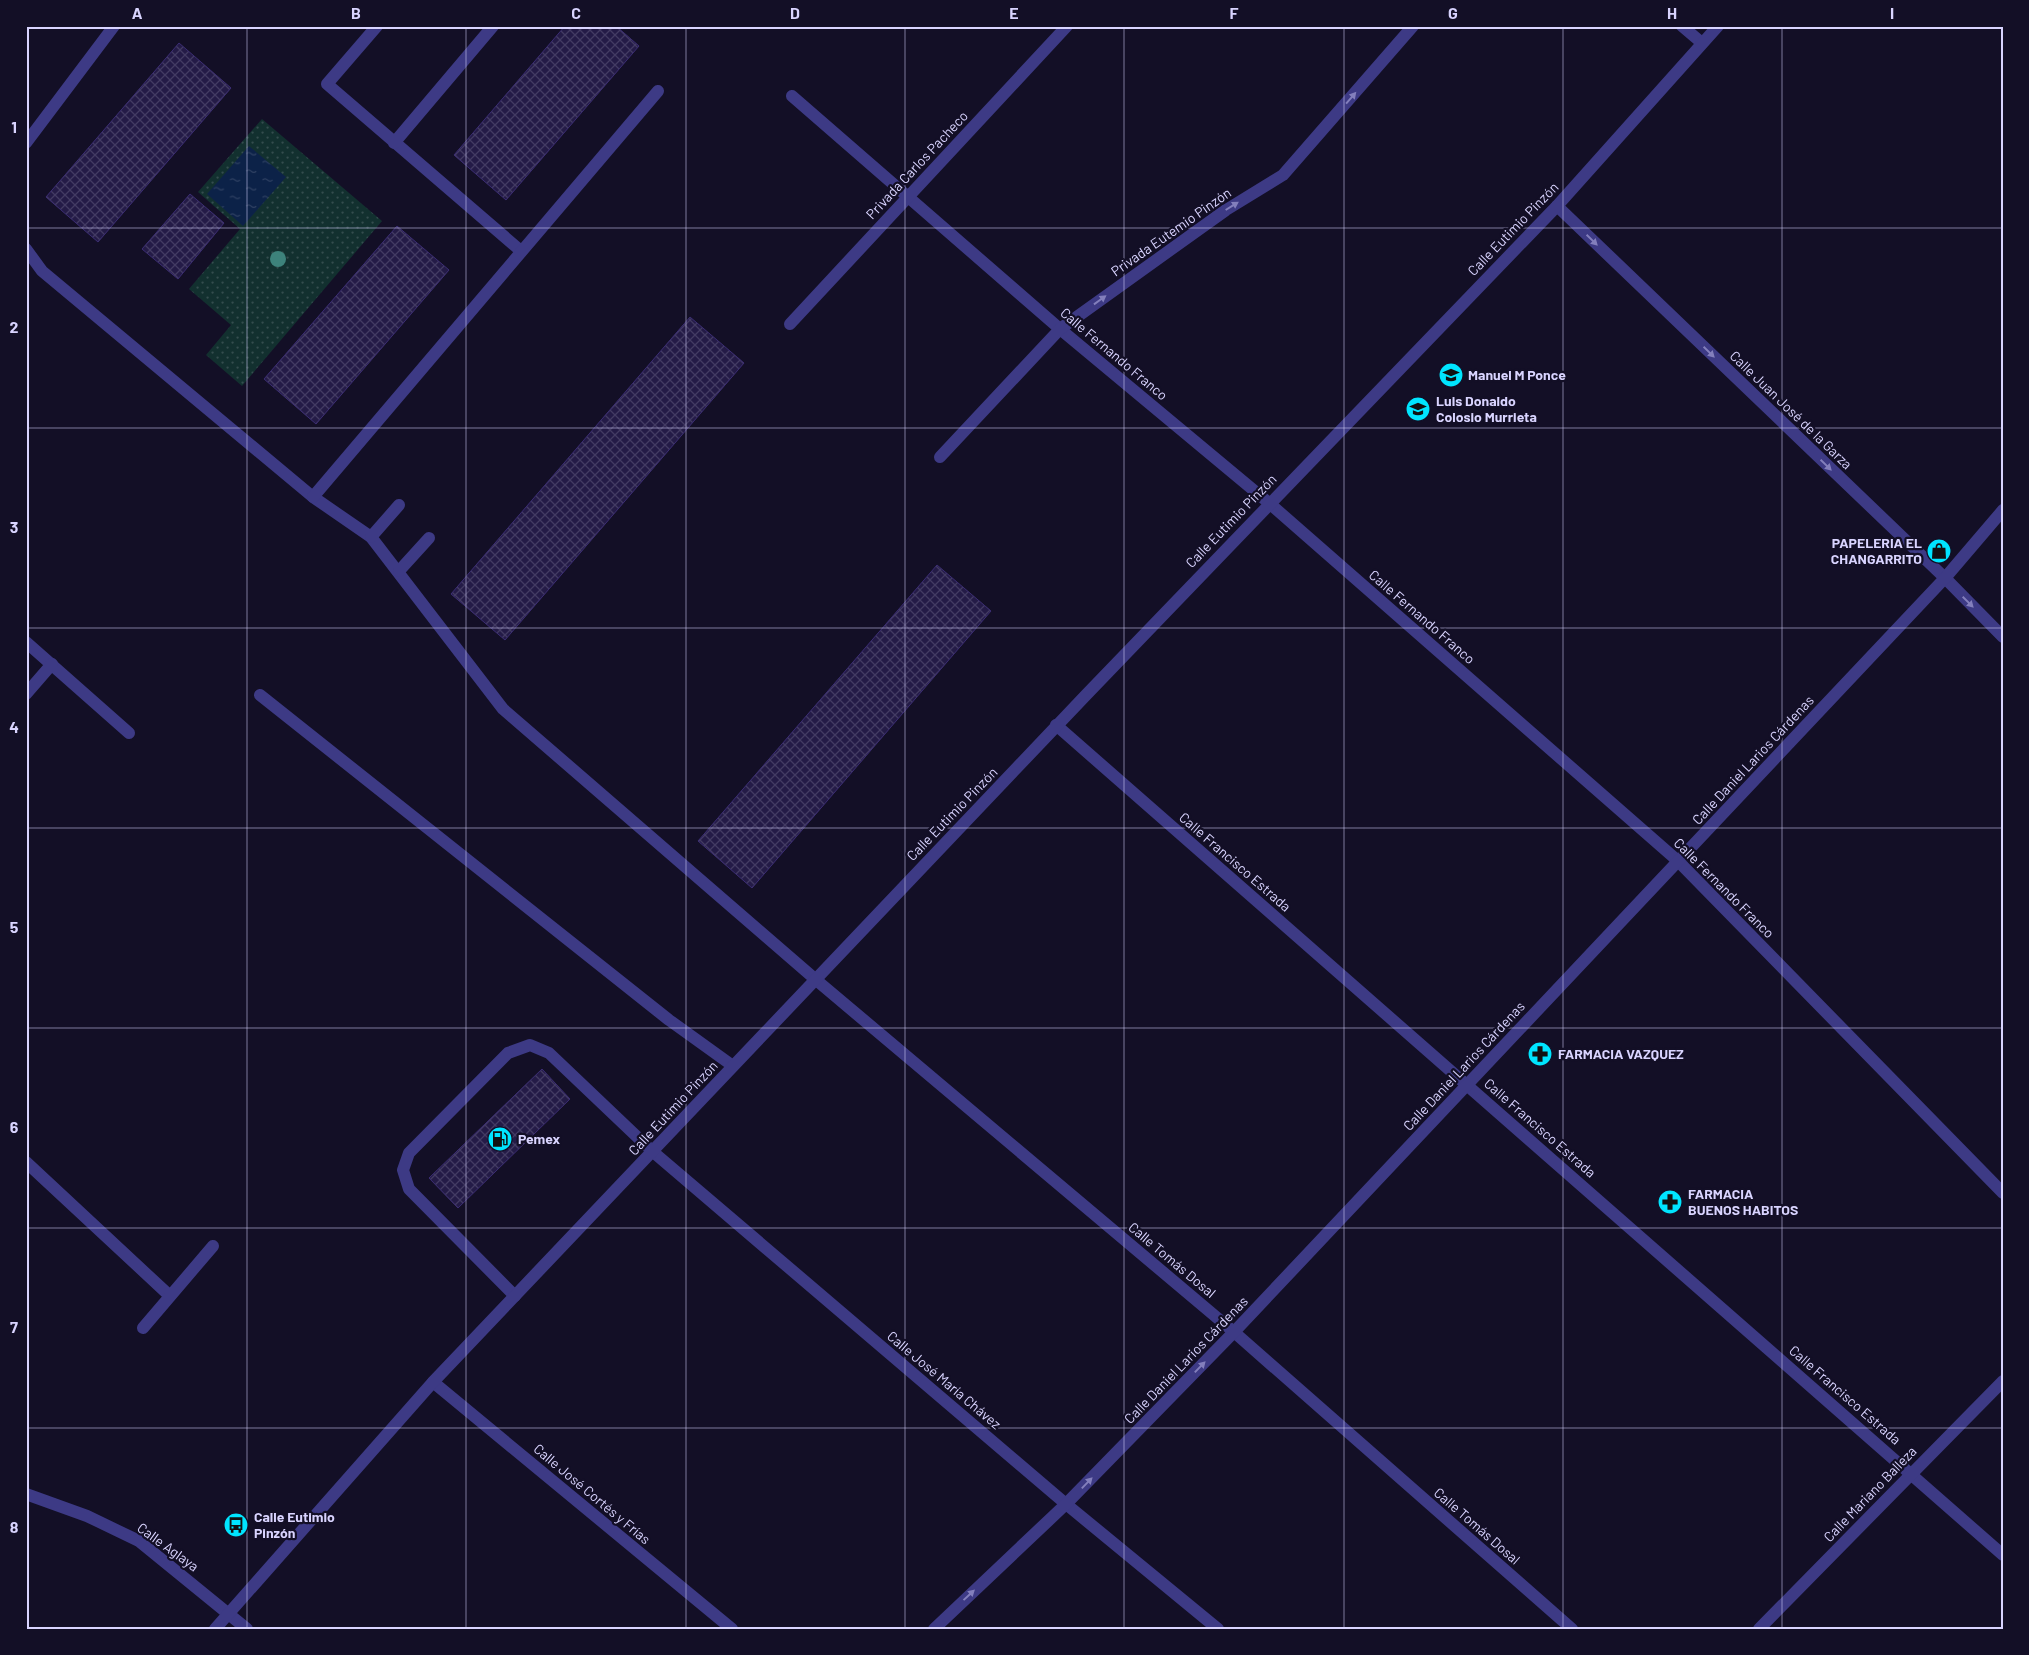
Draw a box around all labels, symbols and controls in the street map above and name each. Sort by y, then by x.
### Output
text: A [132,3,143,22]
text: B [351,3,361,22]
text: C [571,3,581,22]
text: D [790,3,800,22]
text: E [1009,3,1019,22]
text: F [1230,3,1239,22]
text: G [1448,3,1458,22]
text: H [1667,3,1677,22]
text: I [1890,3,1894,22]
one-way arrow [1345,91,1356,104]
street label: Privada Carlos Pacheco [862,107,971,222]
text: 1 [11,117,17,136]
street label: Calle Eutimio Pinzón [1464,178,1562,279]
street label: Privada Eutemio Pinzón [1107,184,1234,280]
one-way arrow [1225,202,1239,211]
one-way arrow [1586,233,1598,245]
one-way arrow [1093,296,1106,306]
street label: Calle Fernando Franco [1057,304,1171,403]
text: 2 [10,317,19,336]
one-way arrow [1703,346,1715,358]
street label: Calle Juan José de la Garza [1727,347,1856,472]
school or university icon: Manuel M Ponce [1438,362,1464,388]
place label: Manuel M Ponce [1468,366,1566,383]
place label: Luis Donaldo Colosio Murrieta [1436,392,1537,425]
school or university icon: Luis Donaldo Colosio Murrieta [1405,396,1431,422]
one-way arrow [1820,459,1832,471]
street label: Calle Eutimio Pinzón [1182,470,1280,571]
text: 3 [10,517,18,536]
place label: PAPELERIA EL CHANGARRITO [1831,534,1922,567]
shop icon: PAPELERIA EL CHANGARRITO [1926,538,1952,564]
street label: Calle Fernando Franco [1366,566,1479,667]
one-way arrow [1962,596,1974,608]
street label: Calle Daniel Larios Cárdenas [1688,691,1817,828]
text: 4 [9,717,19,736]
street label: Calle Eutimio Pinzón [903,763,1001,864]
street label: Calle Francisco Estrada [1176,809,1295,915]
street label: Calle Fernando Franco [1671,834,1778,941]
text: 5 [10,917,19,936]
street label: Calle Daniel Larios Cárdenas [1399,997,1528,1134]
pharmacy icon: FARMACIA VAZQUEZ [1527,1041,1553,1067]
place label: FARMACIA VAZQUEZ [1558,1045,1684,1062]
street label: Calle Eutimio Pinzón [624,1057,721,1158]
street label: Calle Francisco Estrada [1481,1075,1600,1181]
text: 6 [10,1117,19,1136]
fuel station icon: Pemex [487,1126,513,1152]
place label: Pemex [518,1130,561,1147]
place label: FARMACIA BUENOS HABITOS [1688,1185,1798,1218]
pharmacy icon: FARMACIA BUENOS HABITOS [1657,1189,1683,1215]
street label: Calle Tomás Dosal [1125,1218,1219,1301]
street label: Calle Daniel Larios Cárdenas [1120,1292,1251,1427]
text: 7 [10,1317,18,1336]
street label: Calle José María Chávez [884,1327,1005,1432]
street label: Calle Francisco Estrada [1786,1342,1905,1448]
one-way arrow [1194,1361,1206,1373]
street label: Calle José Cortés y Frías [531,1440,654,1548]
street label: Calle Mariano Balleza [1820,1442,1920,1545]
one-way arrow [1081,1477,1093,1489]
street label: Calle Tomás Dosal [1431,1484,1524,1568]
place label: Calle Eutimio Pinzón [254,1508,335,1541]
bus stop icon: Calle Eutimio Pinzón [223,1512,249,1538]
text: 8 [10,1517,19,1536]
street label: Calle Aglaya [134,1519,202,1575]
one-way arrow [963,1589,975,1601]

